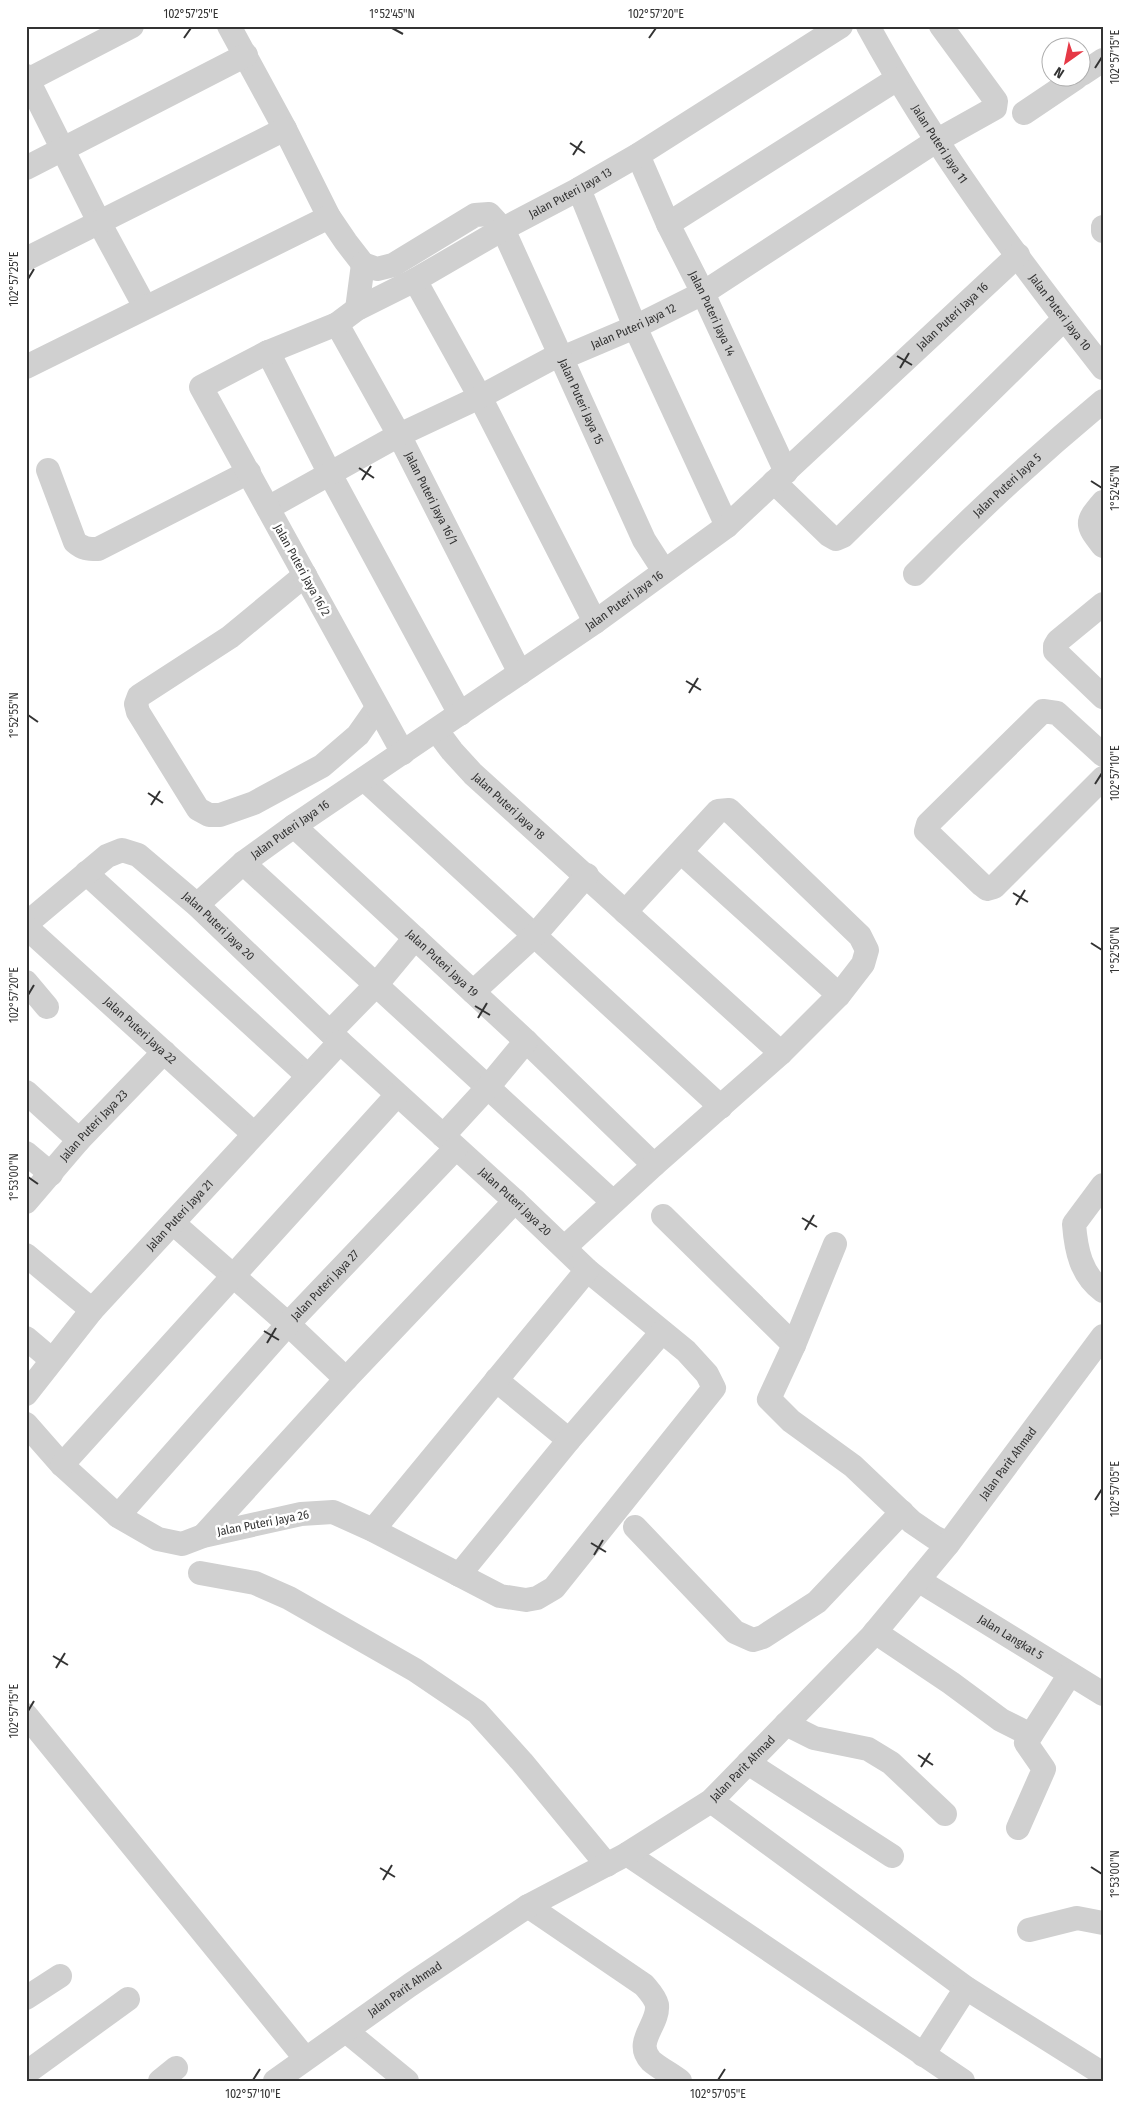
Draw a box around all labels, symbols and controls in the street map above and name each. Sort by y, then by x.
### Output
text: 102°57'25"E [164,7,219,21]
text: 1°52'45"N [369,7,415,21]
text: 102°57'20"E [628,7,684,21]
text: 102°57'15"E [1108,29,1122,84]
north arrow [1042,38,1092,88]
text: N [1051,63,1067,82]
street label: Jalan Puteri Jaya 11 [909,102,970,186]
street label: Jalan Puteri Jaya 13 [526,165,614,221]
text: 102°57'25"E [7,251,21,306]
street label: Jalan Puteri Jaya 14 [686,268,738,358]
street label: Jalan Puteri Jaya 10 [1026,271,1094,354]
street label: Jalan Puteri Jaya 16 [914,279,991,353]
street label: Jalan Puteri Jaya 12 [589,301,678,352]
street label: Jalan Puteri Jaya 15 [556,357,607,447]
street label: Jalan Puteri Jaya 16/1 [402,449,460,547]
street label: Jalan Puteri Jaya 5 [970,450,1045,520]
text: 1°52'45"N [1108,465,1122,511]
street label: Jalan Puteri Jaya 16/2 [271,522,333,618]
street label: Jalan Puteri Jaya 16 [583,568,666,634]
text: 1°52'55"N [7,692,21,738]
text: 102°57'10"E [1108,745,1122,801]
street label: Jalan Puteri Jaya 18 [469,770,548,842]
street label: Jalan Puteri Jaya 16 [248,797,332,862]
street label: Jalan Puteri Jaya 20 [180,889,257,963]
street label: Jalan Puteri Jaya 19 [403,927,481,1000]
text: 1°52'50"N [1108,927,1122,973]
text: 102°57'20"E [7,967,21,1023]
street label: Jalan Puteri Jaya 22 [101,994,179,1067]
street label: Jalan Puteri Jaya 23 [57,1087,130,1164]
text: 1°53'00"N [7,1153,21,1201]
street label: Jalan Puteri Jaya 20 [476,1165,554,1239]
street label: Jalan Puteri Jaya 21 [143,1177,216,1254]
street label: Jalan Puteri Jaya 27 [288,1247,362,1323]
street label: Jalan Parit Ahmad [976,1425,1040,1503]
text: 102°57'05"E [1108,1461,1122,1517]
street label: Jalan Puteri Jaya 26 [216,1507,310,1539]
street label: Jalan Langkat 5 [976,1612,1046,1663]
text: 102°57'15"E [7,1683,21,1738]
street label: Jalan Parit Ahmad [707,1733,778,1805]
text: 1°53'00"N [1108,1850,1122,1898]
street label: Jalan Parit Ahmad [365,1959,444,2020]
text: 102°57'10"E [225,2087,281,2101]
text: 102°57'05"E [690,2087,746,2101]

